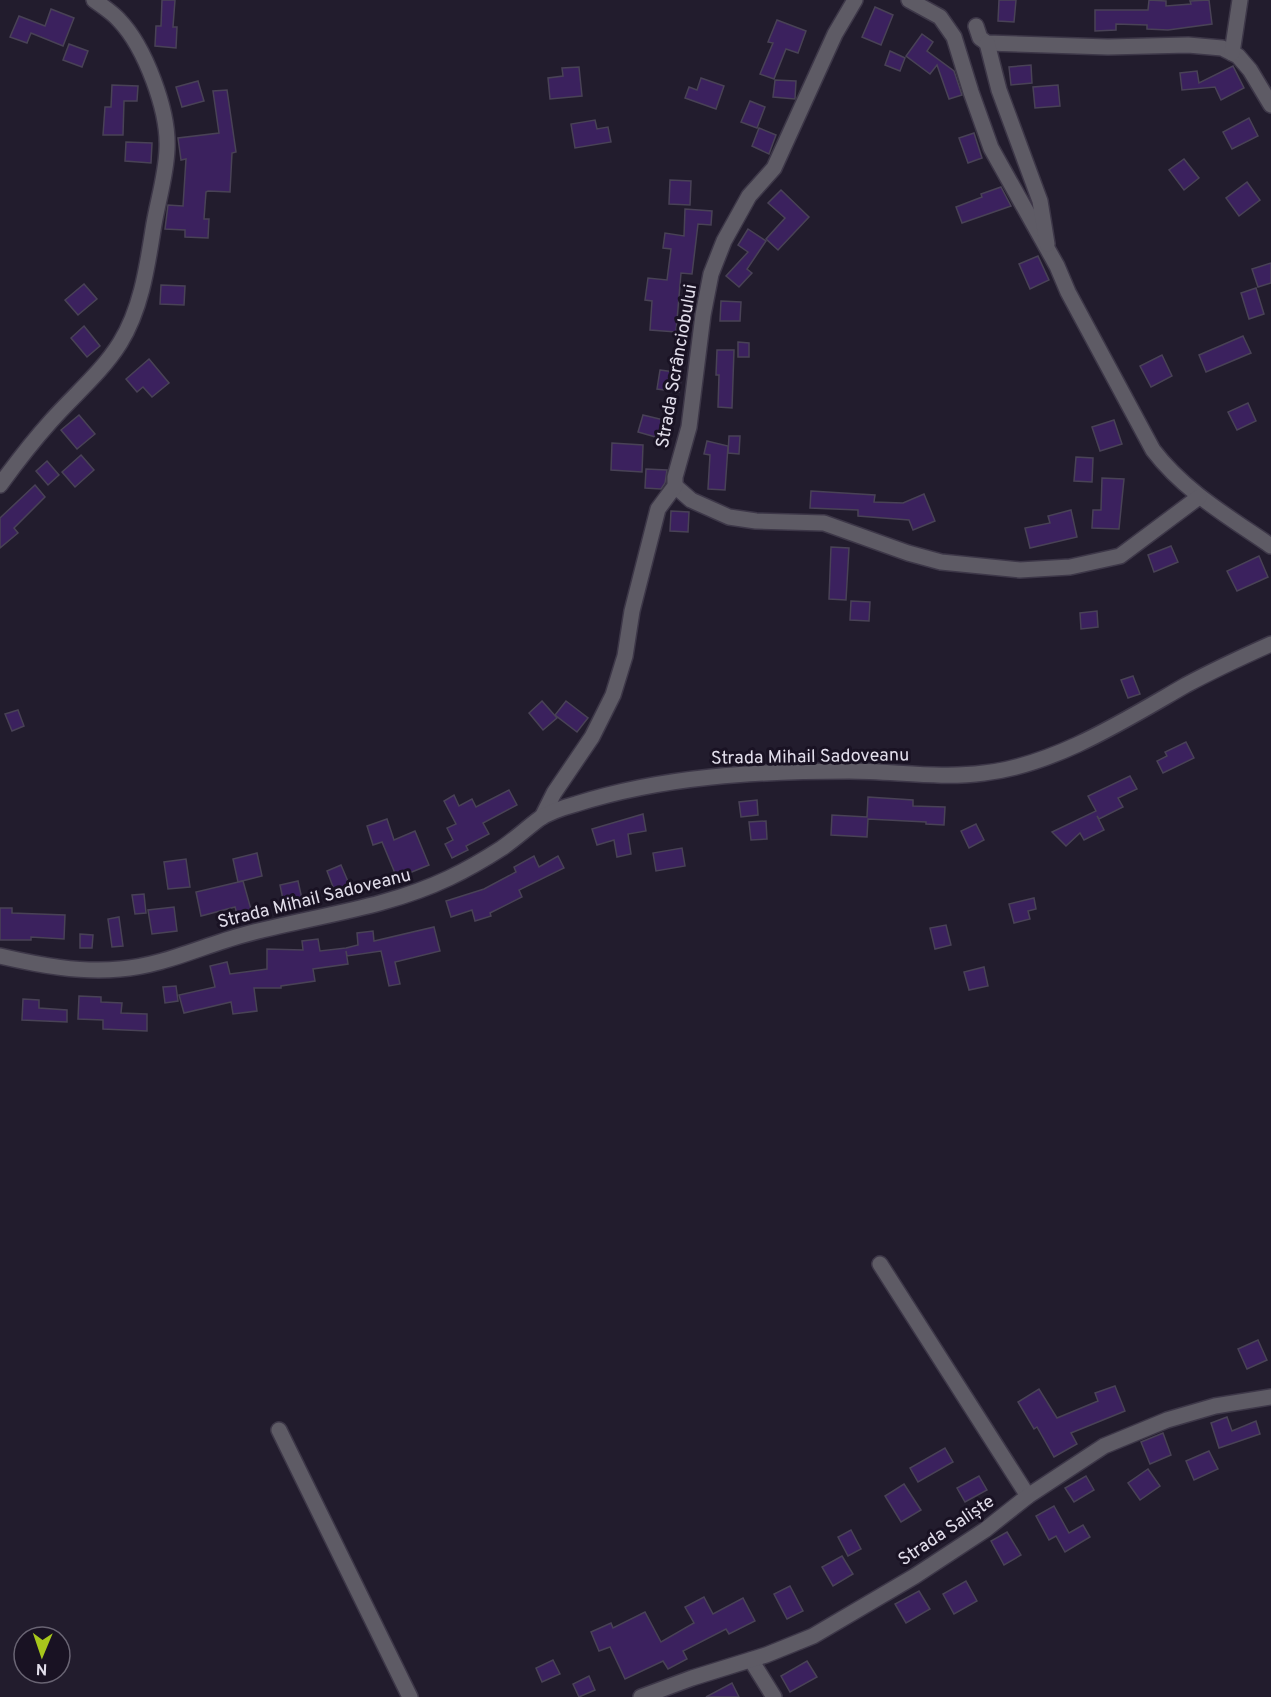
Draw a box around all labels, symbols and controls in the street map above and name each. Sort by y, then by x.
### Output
street label: Strada Scrânciobului [652,282,703,450]
street label: Strada Mihail Sadoveanu [711,744,909,771]
street label: Strada Mihail Sadoveanu [215,864,413,935]
street label: Strada Saliște [894,1491,999,1572]
north arrow [12,1625,72,1685]
text: N [35,1658,48,1678]

